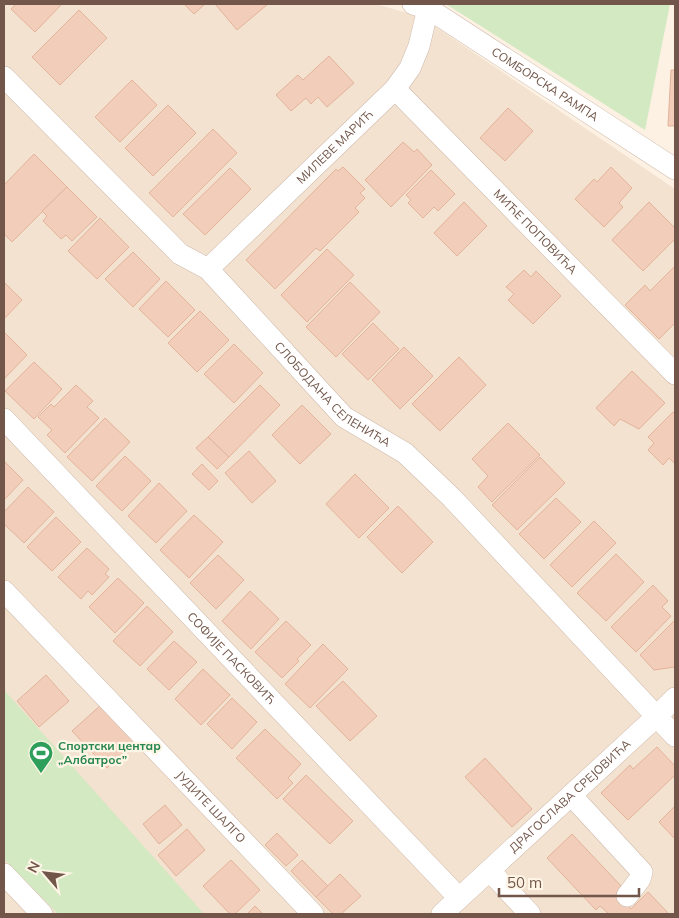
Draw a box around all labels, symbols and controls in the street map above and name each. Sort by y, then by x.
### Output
street label: СОМБОРСКА РАМПА [489,44,602,124]
street label: МИЛЕВЕ МАРИЋ [293,106,376,187]
street label: МИЋЕ ПОПОВИЋА [491,186,581,277]
street label: СЛОБОДАНА СЕЛЕНИЋА [272,338,394,450]
street label: СОФИЈЕ ПАСКОВИЋ [184,609,279,707]
street label: ДРАГОСЛАВА СРЕЈОВИЋА [506,736,634,856]
place label: Спортски центар „Албатрос” [58,738,161,767]
sports icon: Спортски центар „Албатрос” [28,740,54,774]
street label: ЈУДИТЕ ШАЛГО [173,768,249,846]
north arrow [20,848,70,898]
text: N [23,858,44,876]
scale bar [499,866,639,898]
text: 50 m [507,873,542,892]

